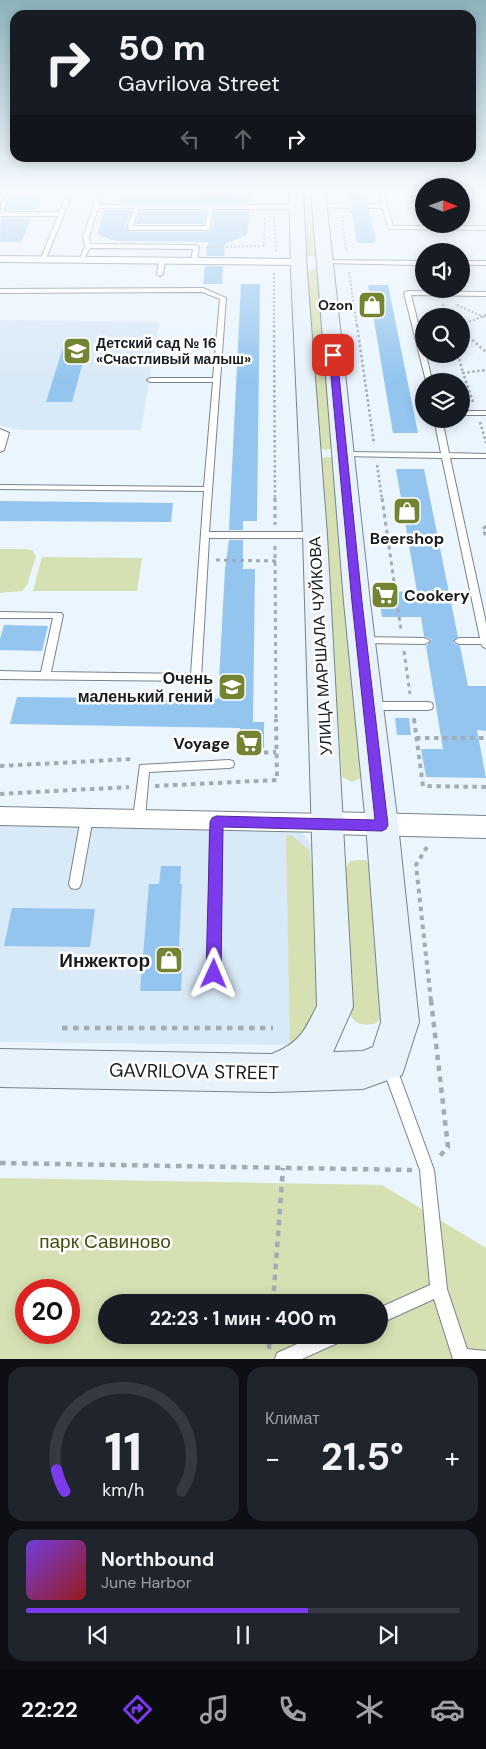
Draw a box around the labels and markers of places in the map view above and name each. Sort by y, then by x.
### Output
shop icon: Ozon [357,290,387,320]
place label: Ozon [318,296,353,314]
place label: Детский сад № 16 «Счастливый малыш» [96,334,251,368]
pin [312,334,354,376]
school or university icon: Детский сад № 16 «Счастливый малыш» [62,336,92,366]
shop icon: Beershop [392,496,422,526]
place label: Beershop [370,528,444,549]
supermarket icon: Cookery [370,580,400,610]
place label: Cookery [404,585,470,606]
place label: Очень маленький гений [78,668,213,707]
school or university icon: Очень маленький гений [217,672,247,702]
supermarket icon: Voyage [234,728,264,758]
place label: Voyage [173,733,230,754]
shop icon: Инжектор [154,945,184,975]
place label: Инжектор [59,948,150,973]

